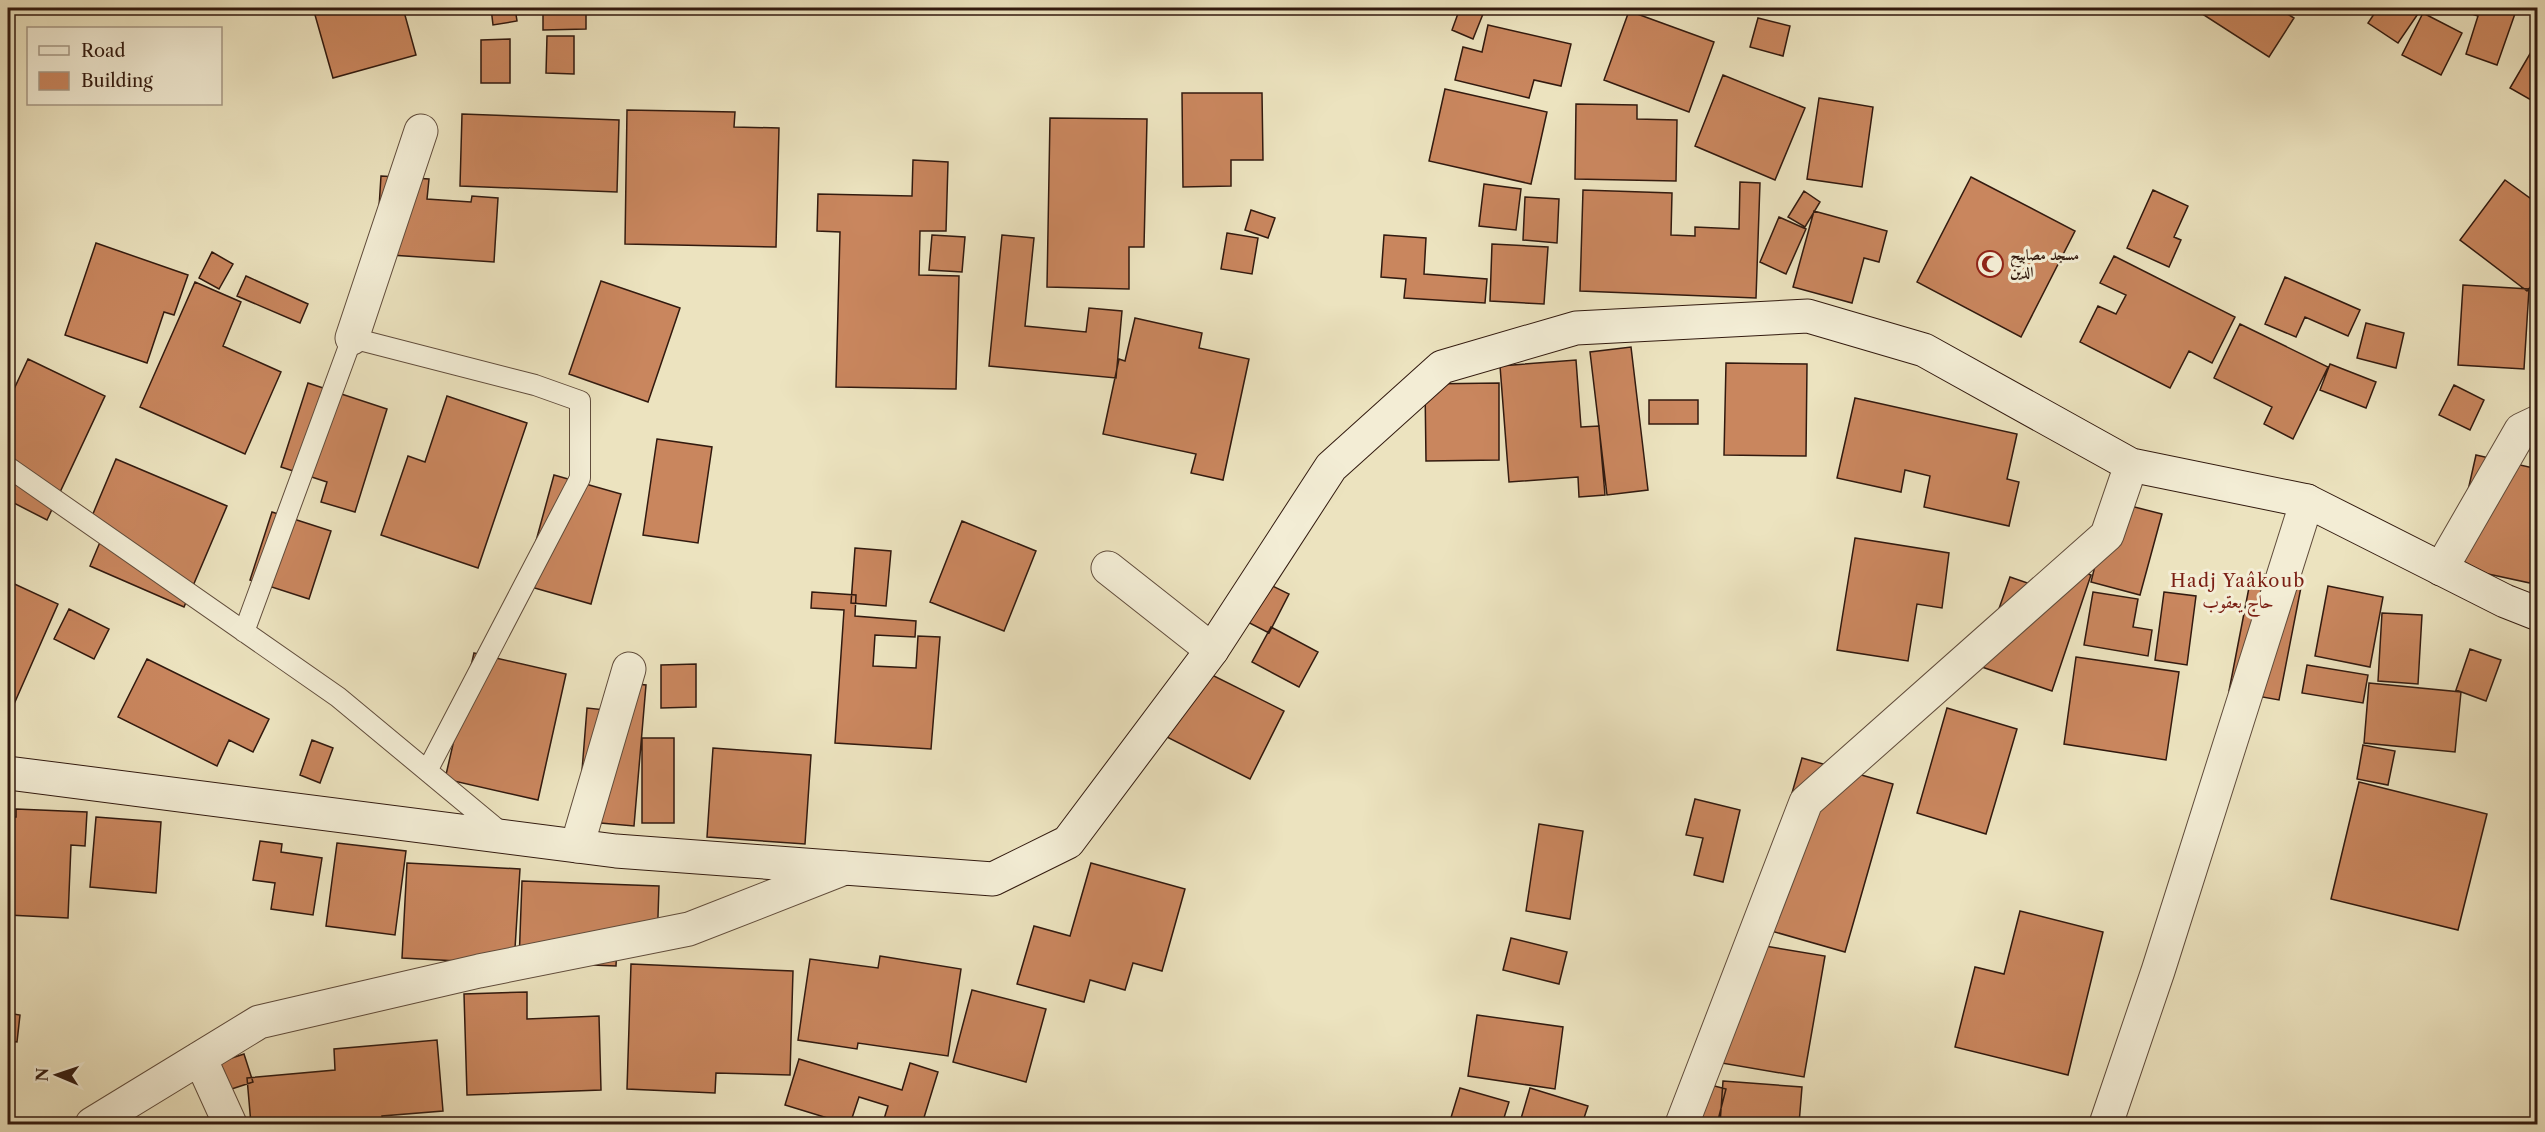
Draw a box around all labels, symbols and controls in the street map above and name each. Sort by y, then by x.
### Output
legend [27,27,222,105]
text: Road [81,40,126,62]
text: Building [81,70,153,92]
place label: مسجد مصابيح الدين [2010,245,2079,281]
mosque icon: مسجد مصابيح الدين [1975,249,2005,279]
district label: Hadj Yaâkoub حاج يعقوب [2170,570,2306,618]
north arrow [27,1045,87,1105]
text: N [32,1067,52,1082]

